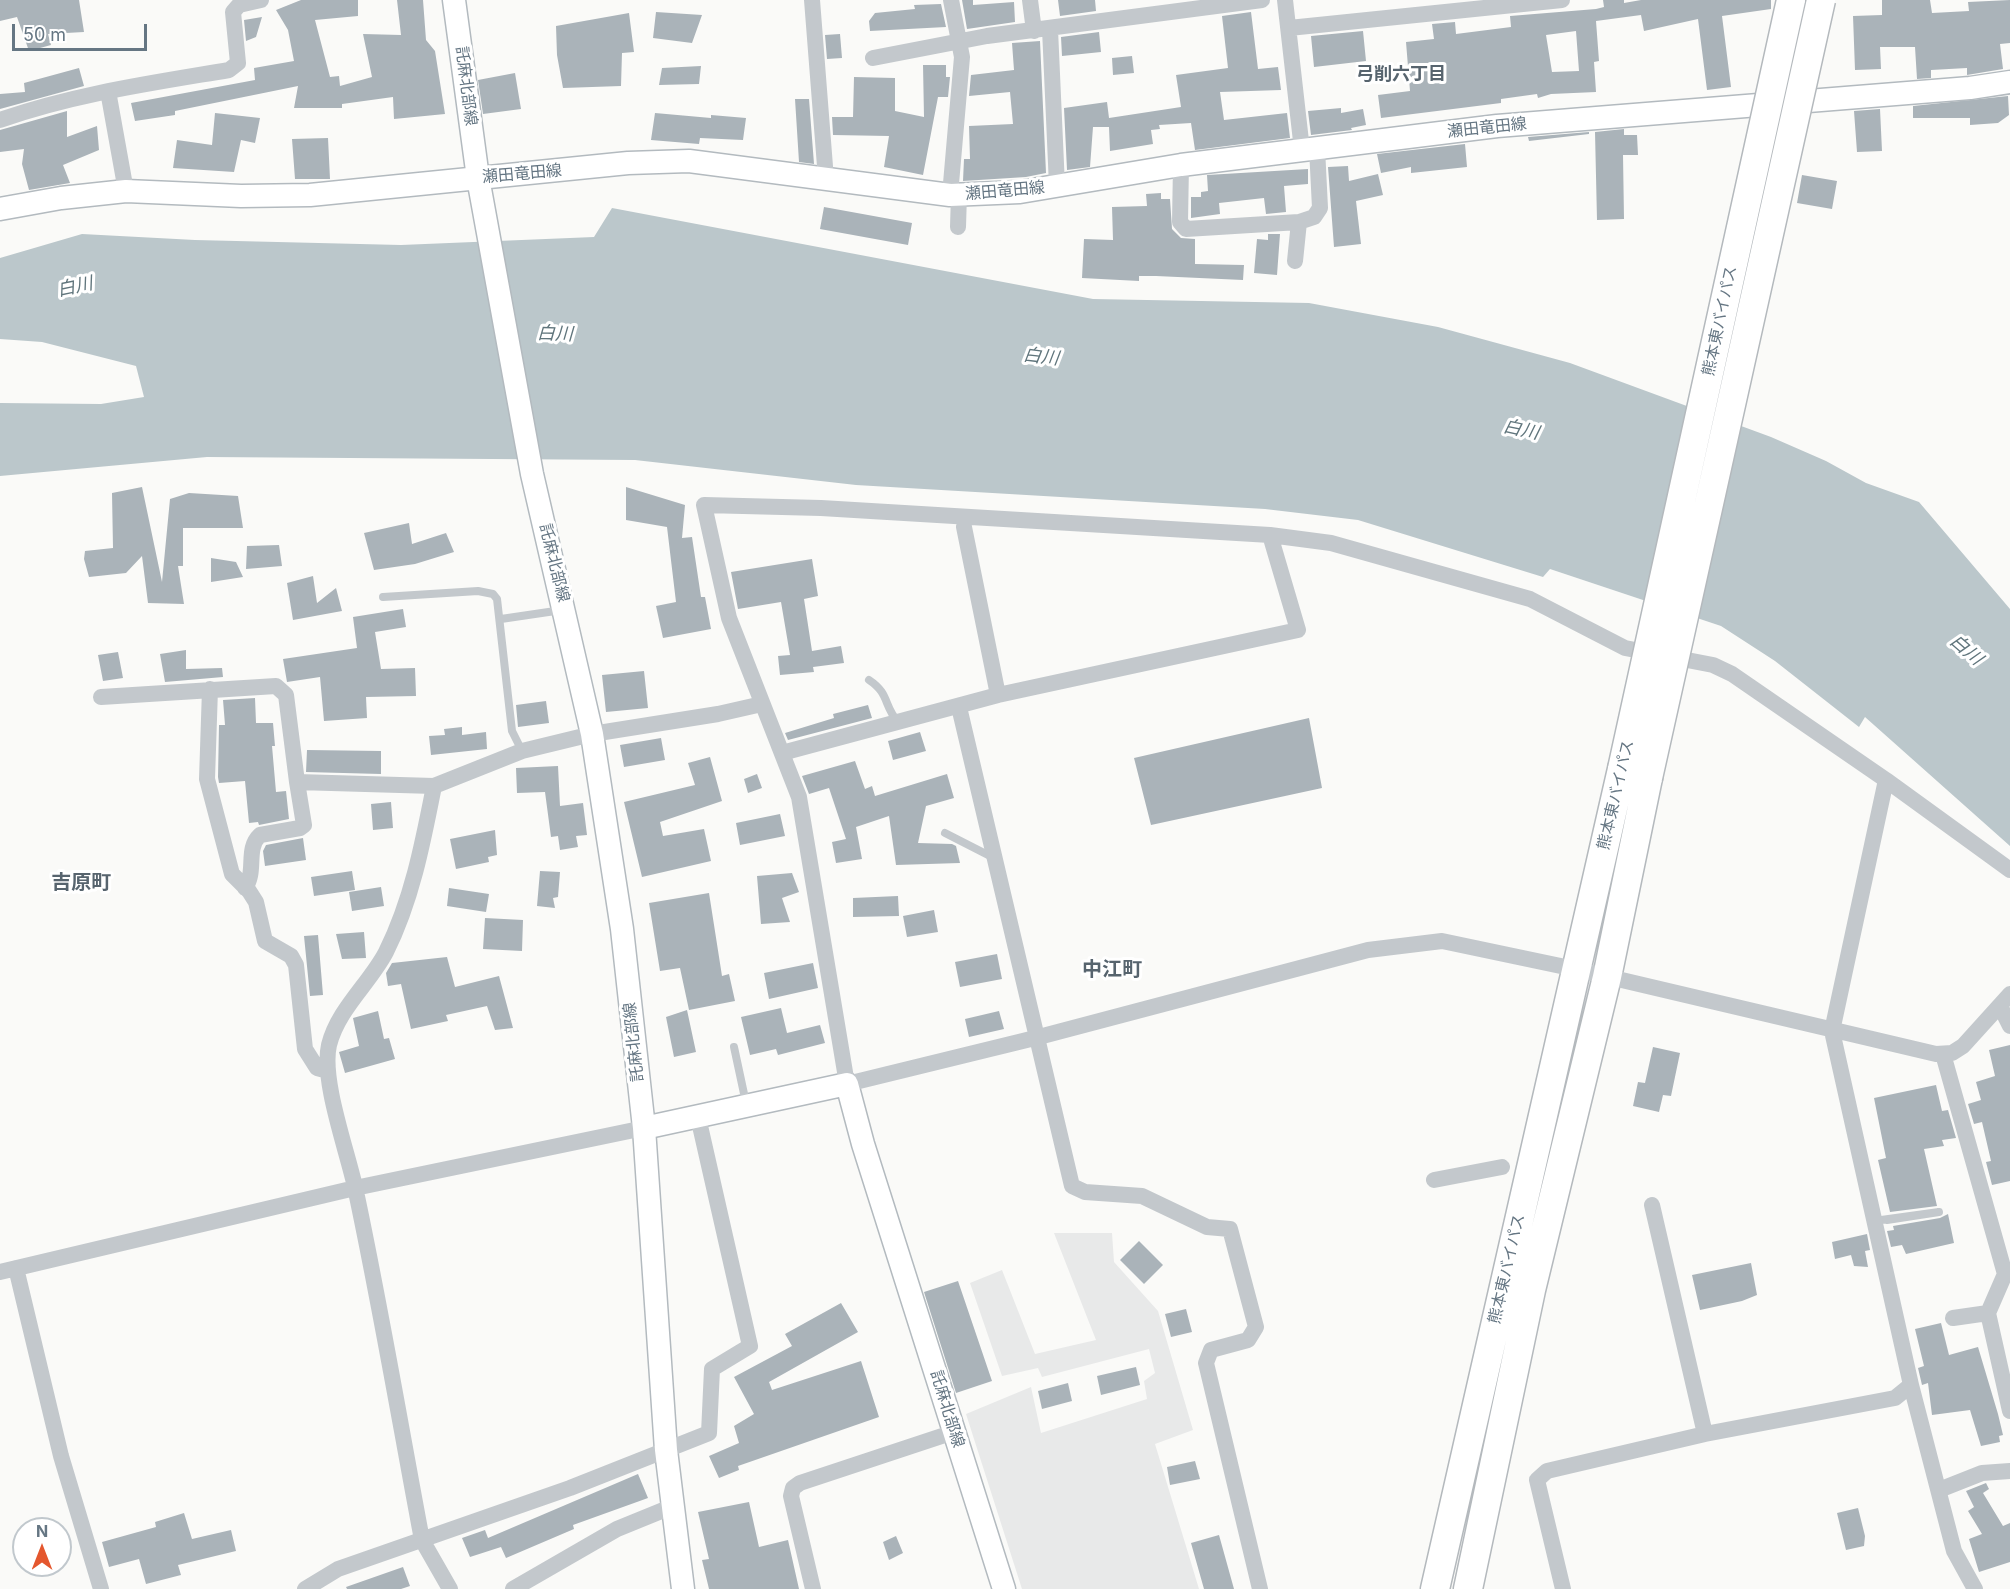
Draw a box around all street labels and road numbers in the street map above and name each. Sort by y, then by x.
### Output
street label: 託麻北部線 [452,45,480,127]
street label: 瀬田竜田線 [1446,114,1528,142]
street label: 瀬田竜田線 [481,161,563,187]
street label: 瀬田竜田線 [964,178,1046,204]
street label: 熊本東バイパス [1699,264,1741,378]
street label: 託麻北部線 [535,522,573,604]
street label: 熊本東バイパス [1594,738,1638,852]
street label: 託麻北部線 [620,1001,648,1083]
street label: 熊本東バイパス [1485,1212,1529,1326]
street label: 託麻北部線 [926,1368,968,1450]

